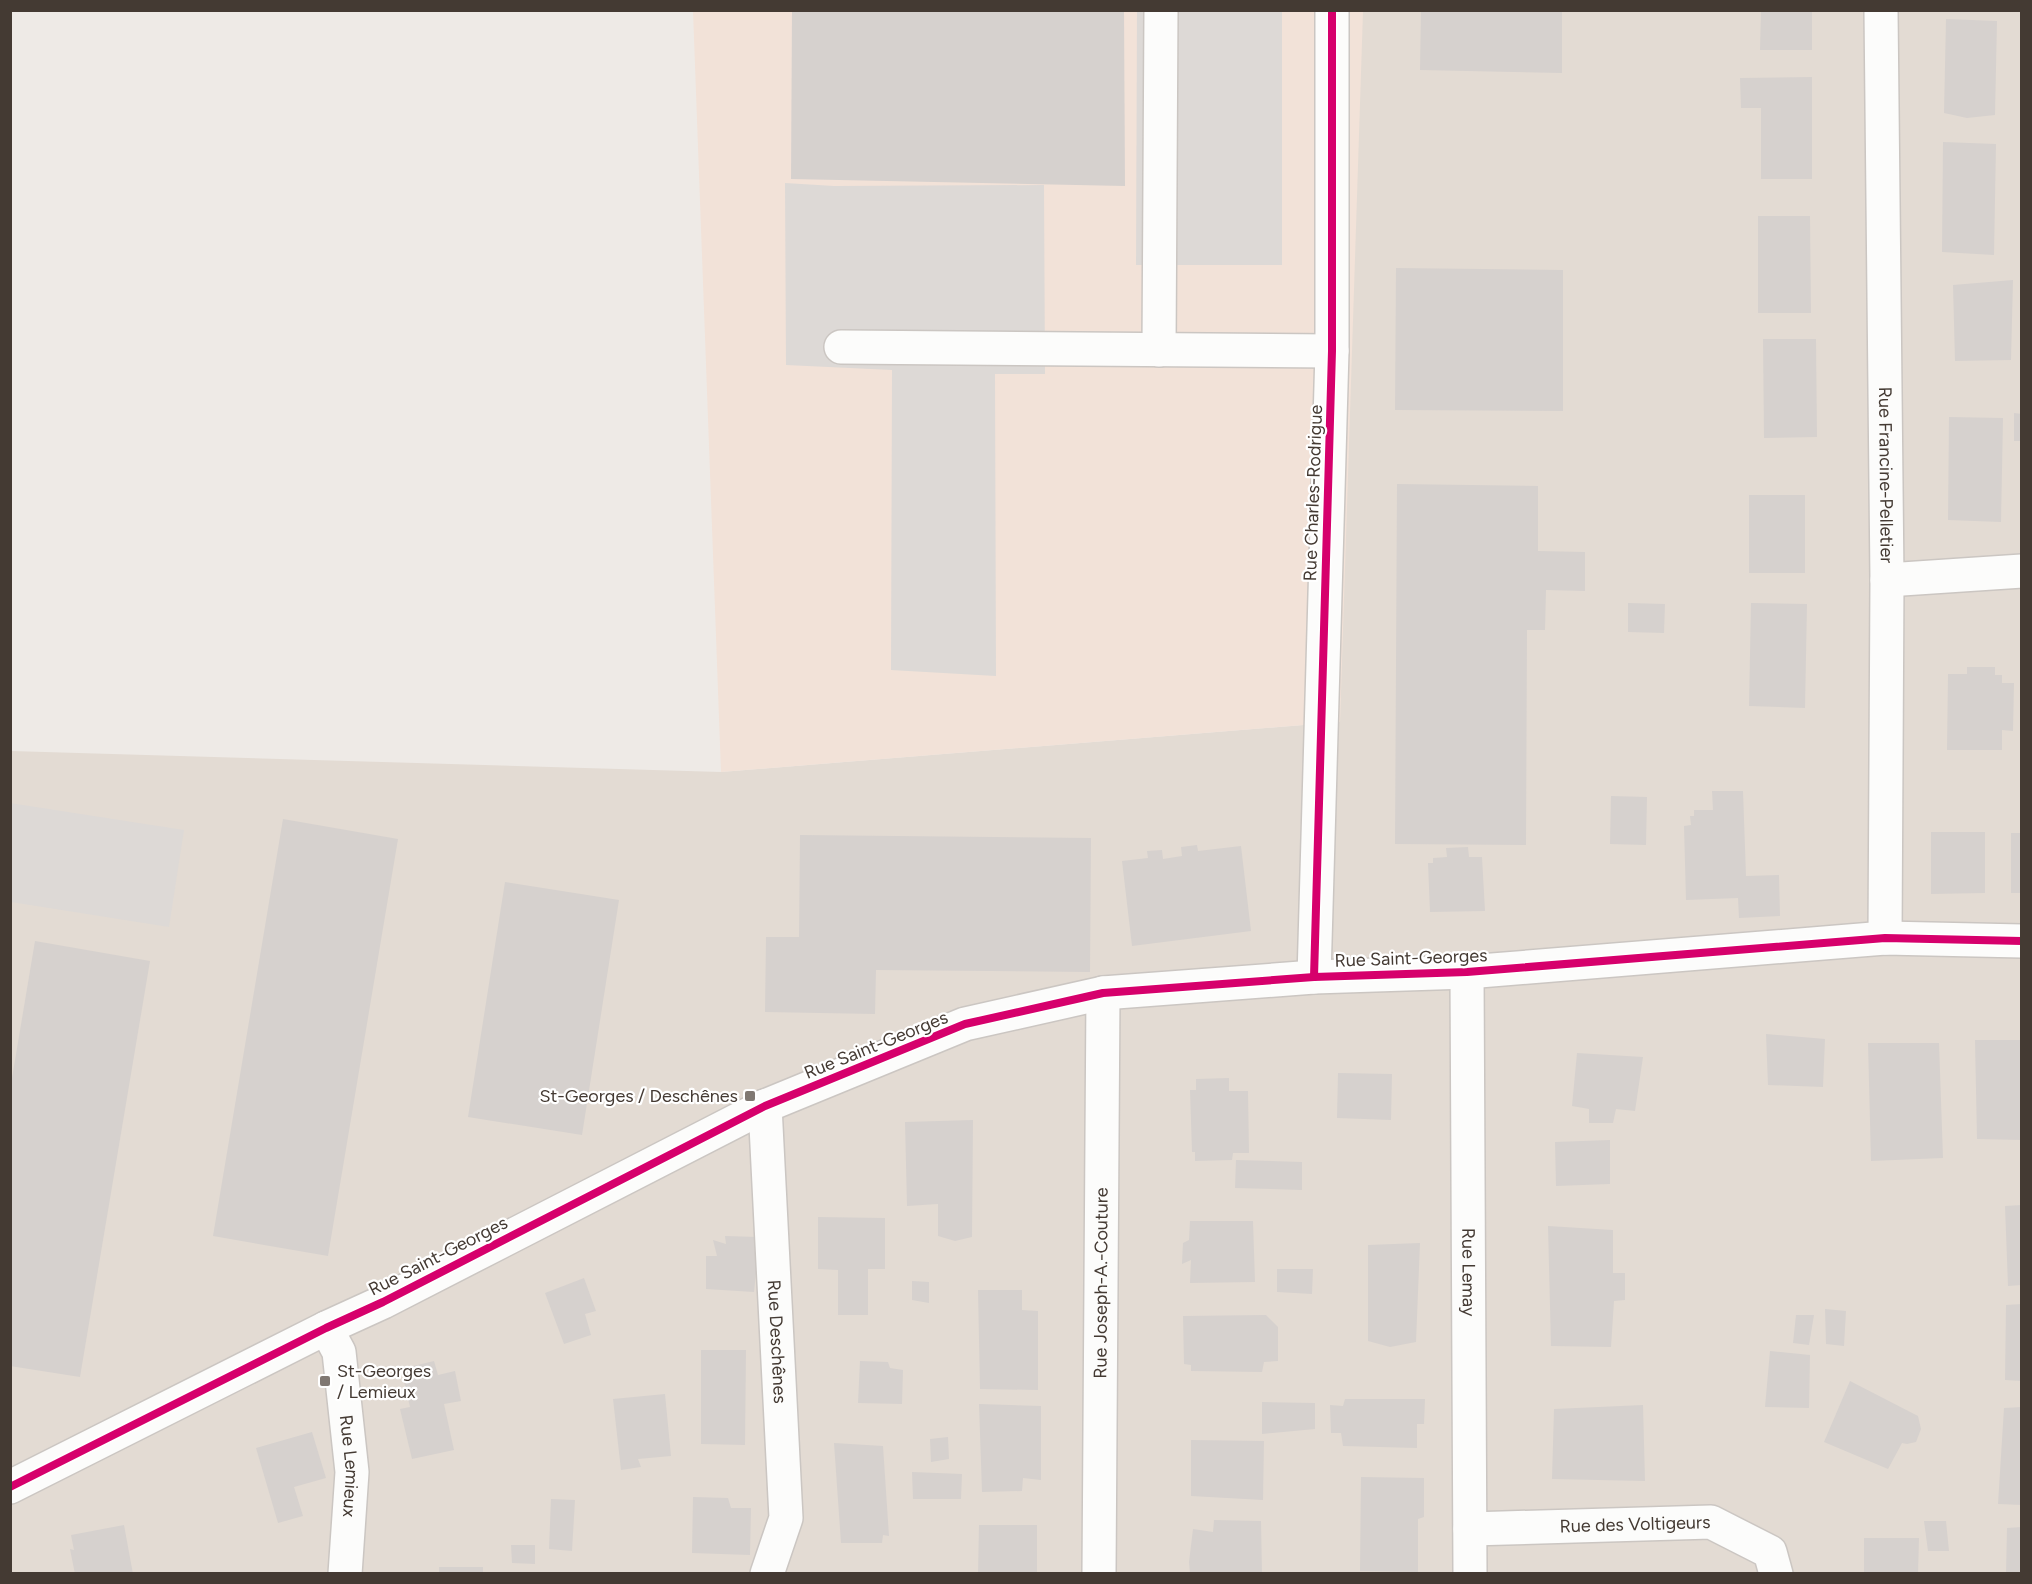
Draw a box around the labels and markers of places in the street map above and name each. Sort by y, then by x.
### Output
place label: St-Georges / Deschênes [539,1085,738,1107]
marker: St-Georges / Deschênes [743,1089,757,1103]
place label: St-Georges / Lemieux [337,1360,431,1403]
marker: St-Georges / Lemieux [318,1374,332,1388]

